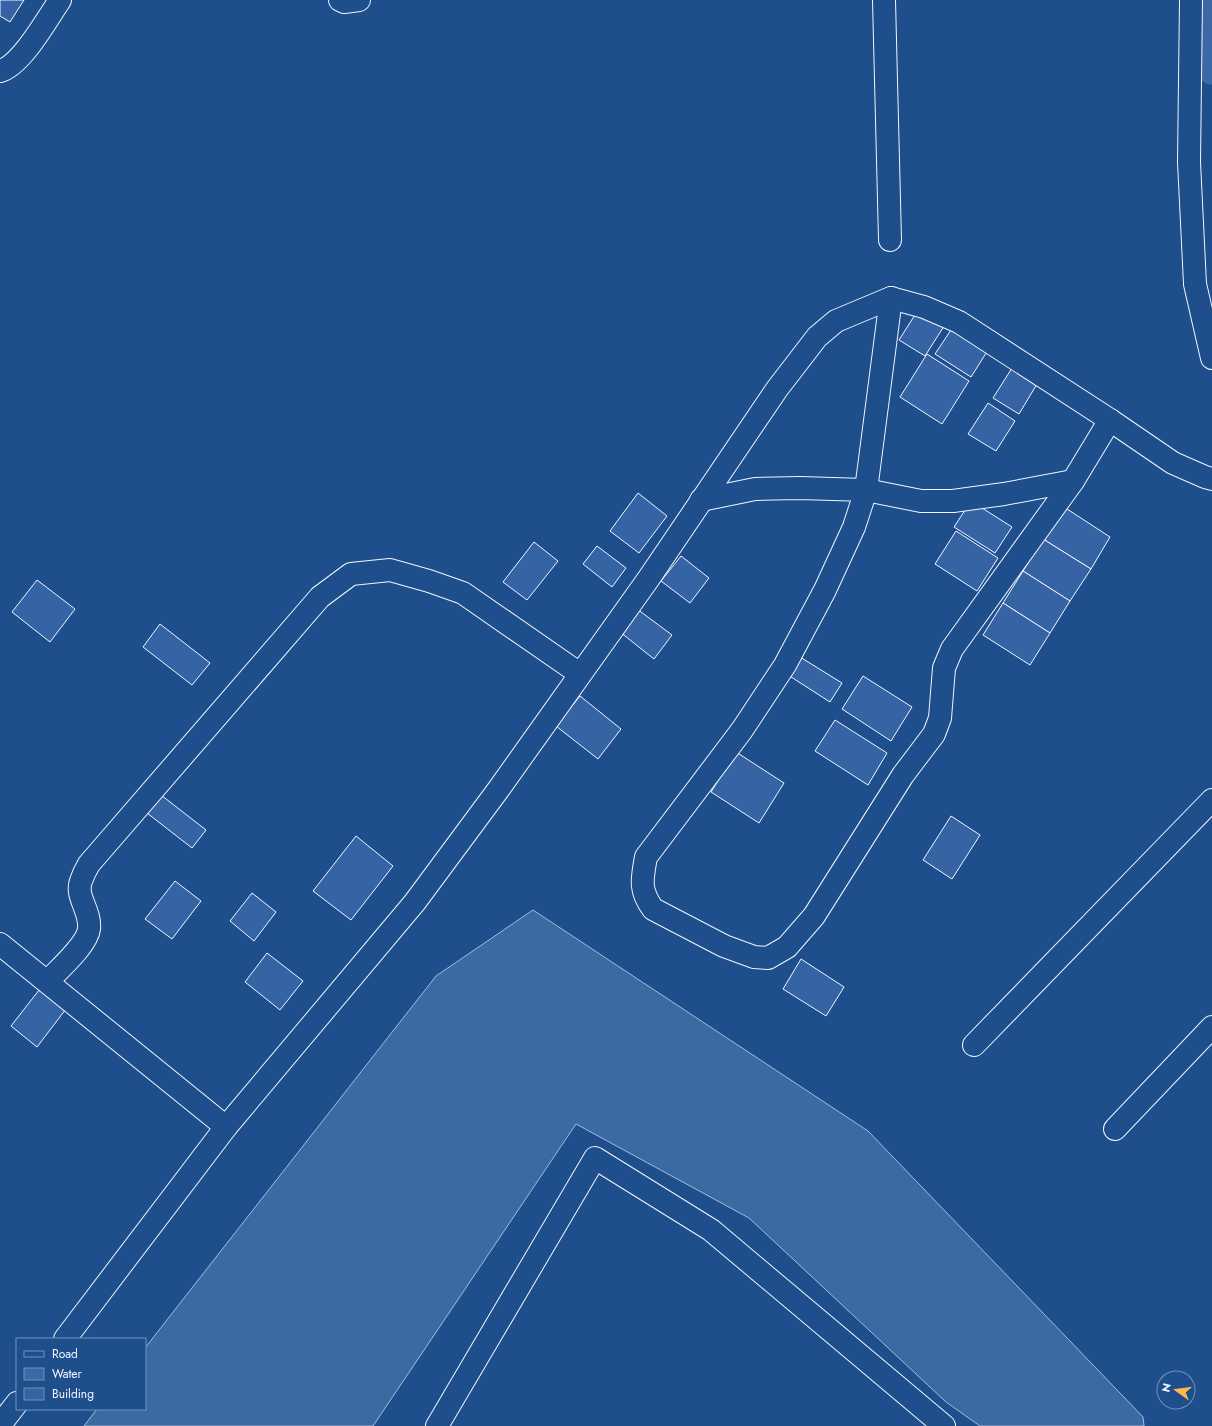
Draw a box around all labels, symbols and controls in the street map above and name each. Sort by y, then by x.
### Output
legend [16,1338,146,1410]
text: Road [52,1345,78,1363]
text: Water [52,1365,83,1383]
north arrow [1156,1370,1196,1410]
text: N [1157,1381,1175,1394]
text: Building [52,1385,94,1403]

